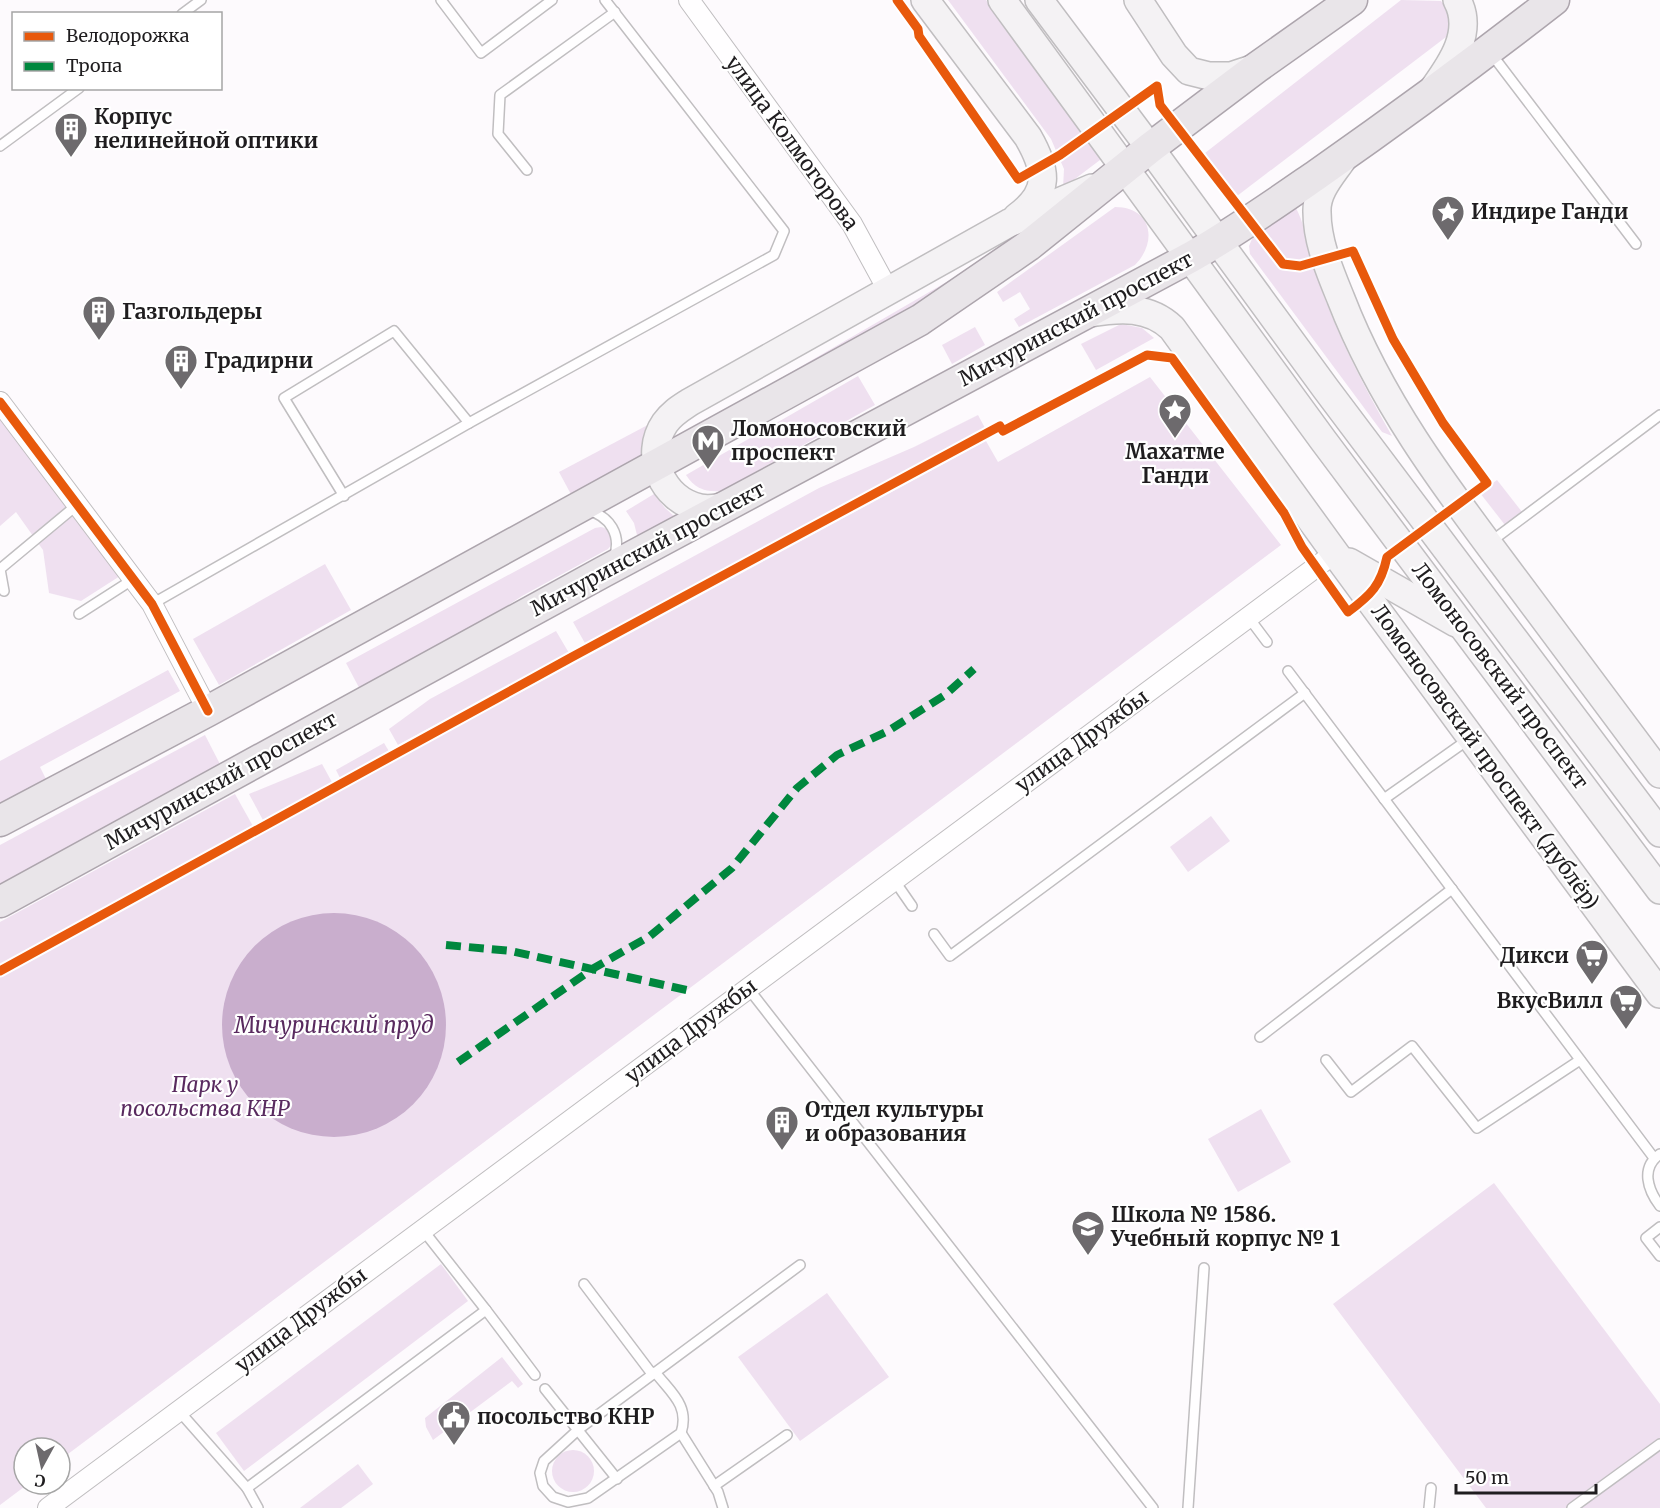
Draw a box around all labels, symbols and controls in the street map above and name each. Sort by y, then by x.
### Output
legend [12,12,222,90]
text: Велодорожка [66,24,190,47]
street label: улица Колмогорова [720,50,865,235]
text: Тропа [66,54,122,77]
place label: Корпус нелинейной оптики [94,103,319,154]
building icon: Корпус нелинейной оптики [53,111,89,158]
place icon: Индире Ганди [1430,194,1466,241]
place label: Индире Ганди [1471,198,1629,225]
street label: Мичуринский проспект [954,245,1198,392]
building icon: Газгольдеры [81,294,117,341]
place label: Газгольдеры [122,298,262,325]
building icon: Градирни [163,343,199,390]
place label: Градирни [204,347,313,374]
place icon: Махатме Ганди [1157,392,1193,439]
place label: Ломоносовский проспект [731,415,907,466]
metro station icon: Ломоносовский проспект [690,423,726,470]
place label: Махатме Ганди [1125,438,1225,489]
street label: Мичуринский проспект [526,475,770,622]
street label: Ломоносовский проспект [1406,557,1595,795]
street label: Ломоносовский проспект (дублёр) [1365,599,1605,915]
street label: улица Дружбы [1010,683,1154,798]
street label: Мичуринский проспект [100,705,342,856]
supermarket icon: Дикси [1574,938,1610,985]
place label: Дикси [1500,942,1569,969]
street label: улица Дружбы [619,972,762,1089]
supermarket icon: ВкусВилл [1608,983,1644,1030]
place label: ВкусВилл [1497,987,1603,1014]
water label: Мичуринский пруд [233,1011,434,1039]
park label: Парк у посольства КНР [120,1071,290,1122]
place label: Отдел культуры и образования [805,1096,984,1147]
building icon: Отдел культуры и образования [764,1104,800,1151]
place label: Школа № 1586. Учебный корпус № 1 [1110,1201,1340,1252]
school or university icon: Школа № 1586. Учебный корпус № 1 [1070,1209,1106,1256]
street label: улица Дружбы [229,1261,372,1378]
public building icon: посольство КНР [436,1399,472,1446]
place label: посольство КНР [477,1403,654,1430]
north arrow [12,1436,72,1496]
scale bar [1456,1457,1596,1495]
text: 50 m [1465,1466,1509,1489]
text: С [33,1470,47,1491]

